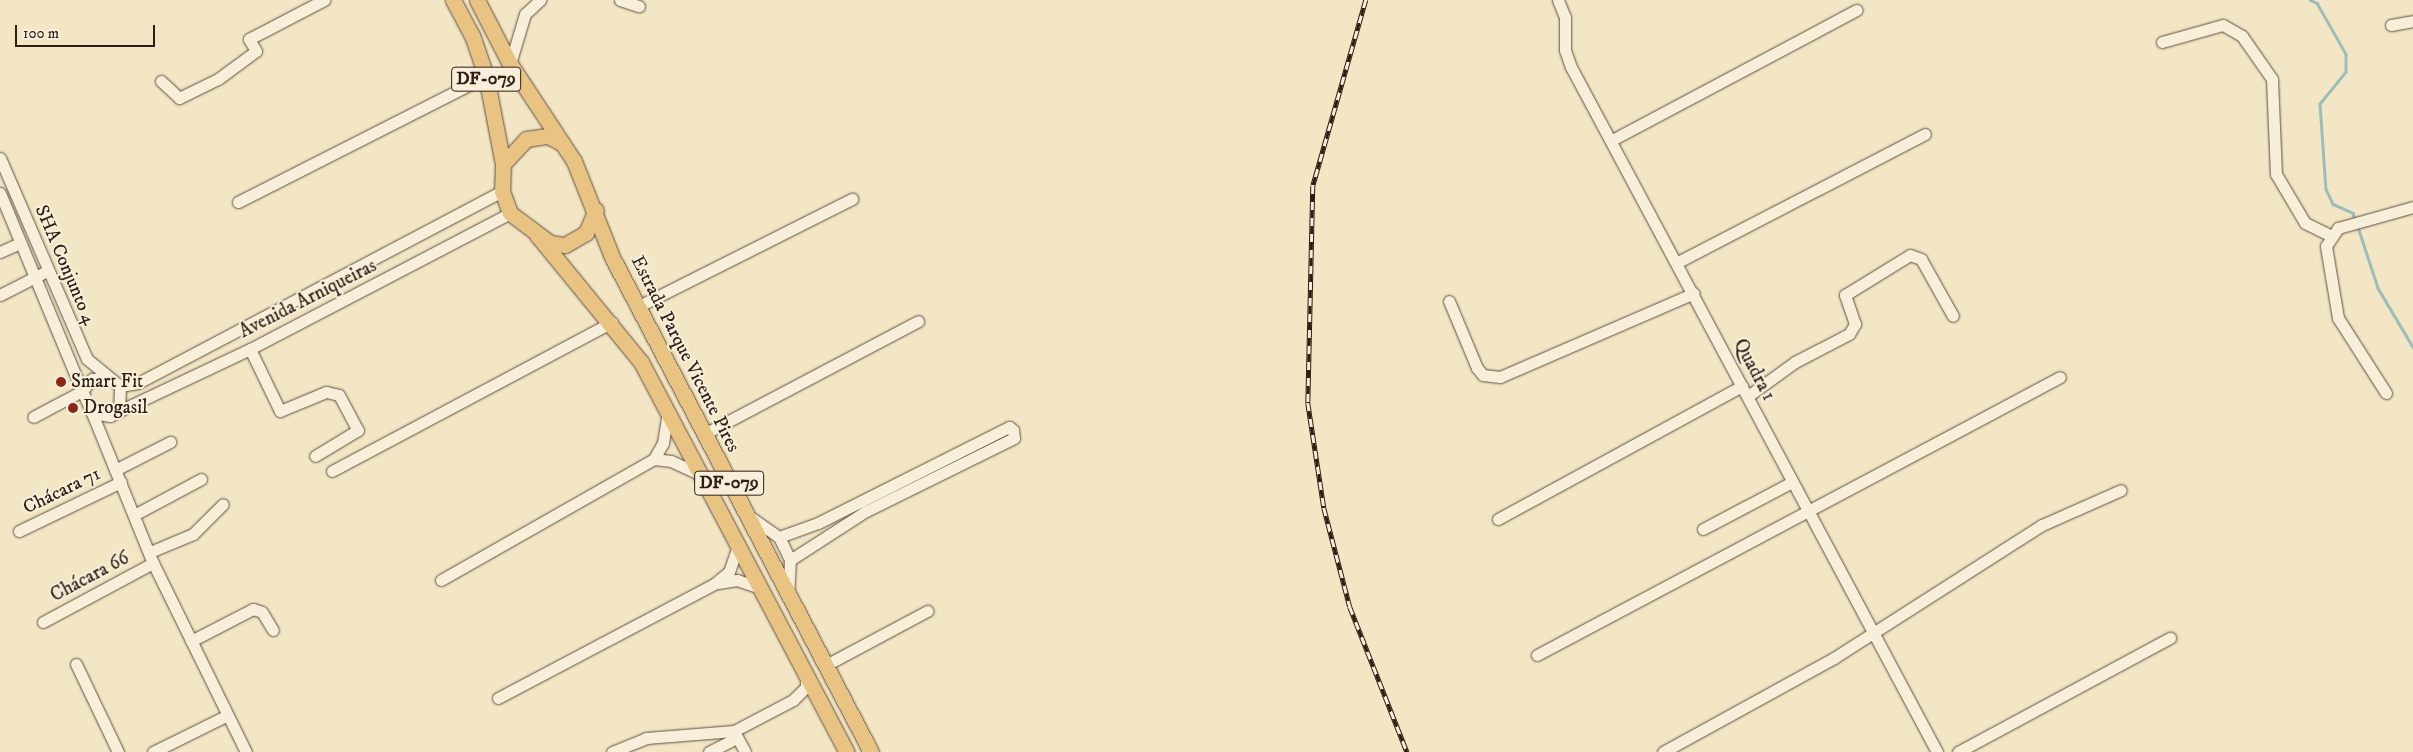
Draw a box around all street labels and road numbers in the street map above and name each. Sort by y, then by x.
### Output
road number: DF-079 [451,64,521,95]
street label: SHA Conjunto 4 [30,202,100,328]
street label: Estrada Parque Vicente Pires [626,252,744,456]
street label: Avenida Arniqueiras [235,255,381,343]
street label: Quadra 1 [1728,335,1780,405]
street label: Chácara 71 [20,463,104,519]
road number: DF-079 [694,468,764,498]
street label: Chácara 66 [47,547,133,607]

